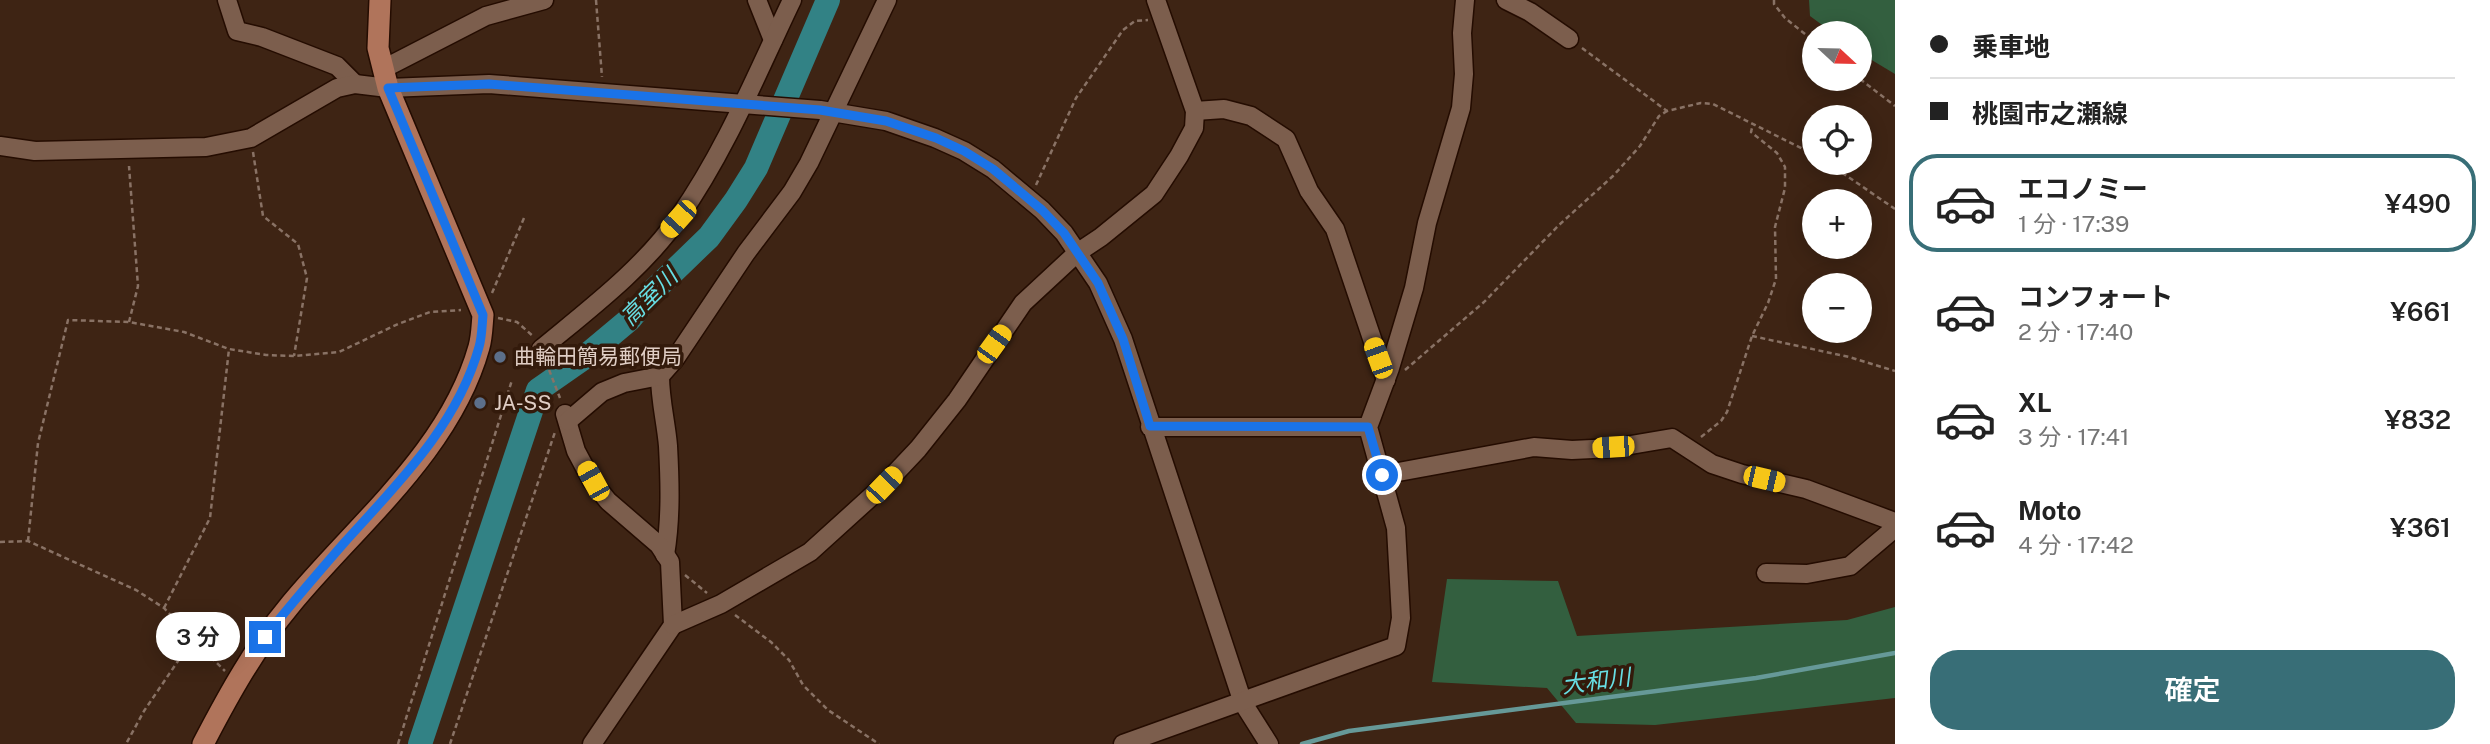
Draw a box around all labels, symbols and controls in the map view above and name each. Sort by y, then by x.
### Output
north arrow [1802,21,1872,91]
map controls [1802,21,1872,343]
text: 乗車地 [1972,31,2050,62]
text: 桃園市之瀬線 [1972,98,2128,129]
button: locate [1802,105,1872,175]
icon: car [1934,172,1997,235]
text: エコノミー [2018,173,2148,204]
text: ¥490 [2385,188,2451,219]
button: + [1802,189,1872,259]
car [657,196,700,242]
text: 1 分 · 17:39 [2018,210,2129,237]
water label: 高室川 [615,261,685,331]
button: − [1802,273,1872,343]
icon: car [1934,280,1997,343]
text: コンフォート [2018,281,2173,312]
text: ¥661 [2390,296,2451,327]
text: 2 分 · 17:40 [2018,318,2133,345]
car [974,321,1015,367]
car [1361,335,1396,381]
place label: 曲輪田簡易郵便局 [514,344,682,369]
marker: 曲輪田簡易郵便局 [492,349,508,365]
text: XL [2018,387,2052,418]
icon: car [1934,388,1997,451]
place label: JA-SS [494,390,551,415]
marker: JA-SS [472,395,488,411]
text: ¥832 [2384,404,2451,435]
text: 3 分 · 17:41 [2018,423,2129,450]
car [1592,435,1635,459]
car [574,458,613,504]
route start [1366,459,1398,491]
car [862,463,907,507]
car [1742,464,1787,494]
text: Moto [2018,495,2081,526]
icon: car [1934,496,1997,559]
text: ¥361 [2390,512,2451,543]
text: 4 分 · 17:42 [2018,531,2134,558]
callout: 3 分 [156,612,240,662]
route end [249,621,281,653]
text: 3 分 [176,623,220,650]
button: 確定 [1930,650,2455,730]
water label: 大和川 [1560,663,1635,698]

